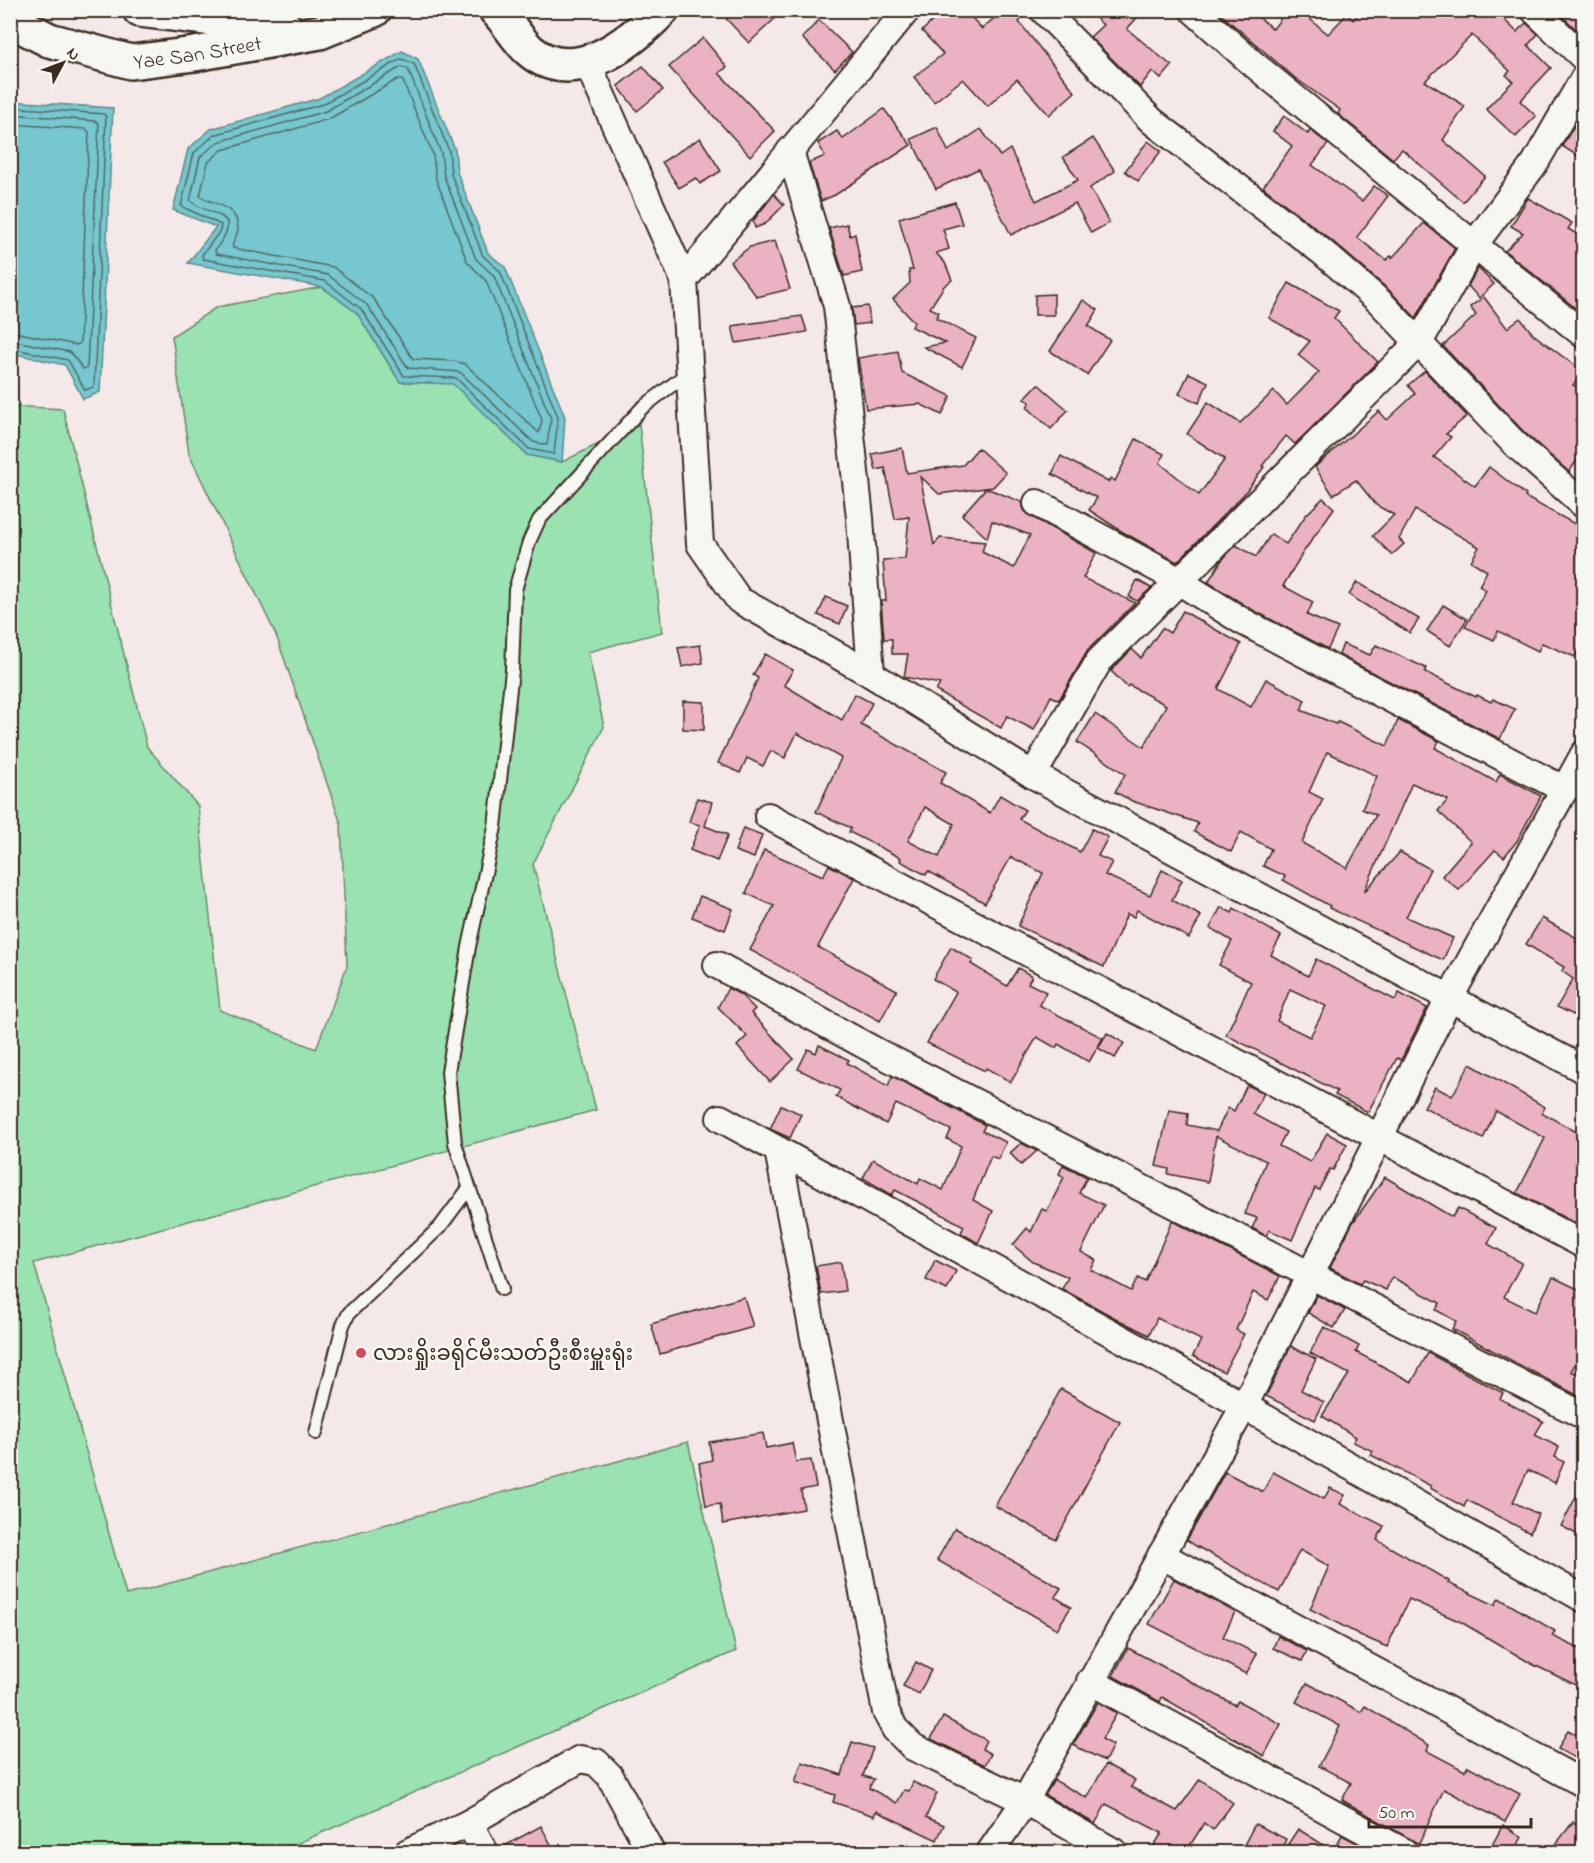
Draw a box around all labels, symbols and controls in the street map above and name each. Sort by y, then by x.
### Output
street label: Yae San Street [132,30,264,79]
north arrow [33,33,93,93]
text: N [60,43,86,67]
place label: လားရှိုးခရိုင်မီးသတ်ဦးစီးမှူးရုံး [373,1337,633,1370]
marker: လားရှိုးခရိုင်မီးသတ်ဦးစီးမှူးရုံး [354,1346,368,1360]
scale bar [1369,1791,1531,1829]
text: 50 m [1378,1801,1415,1827]

